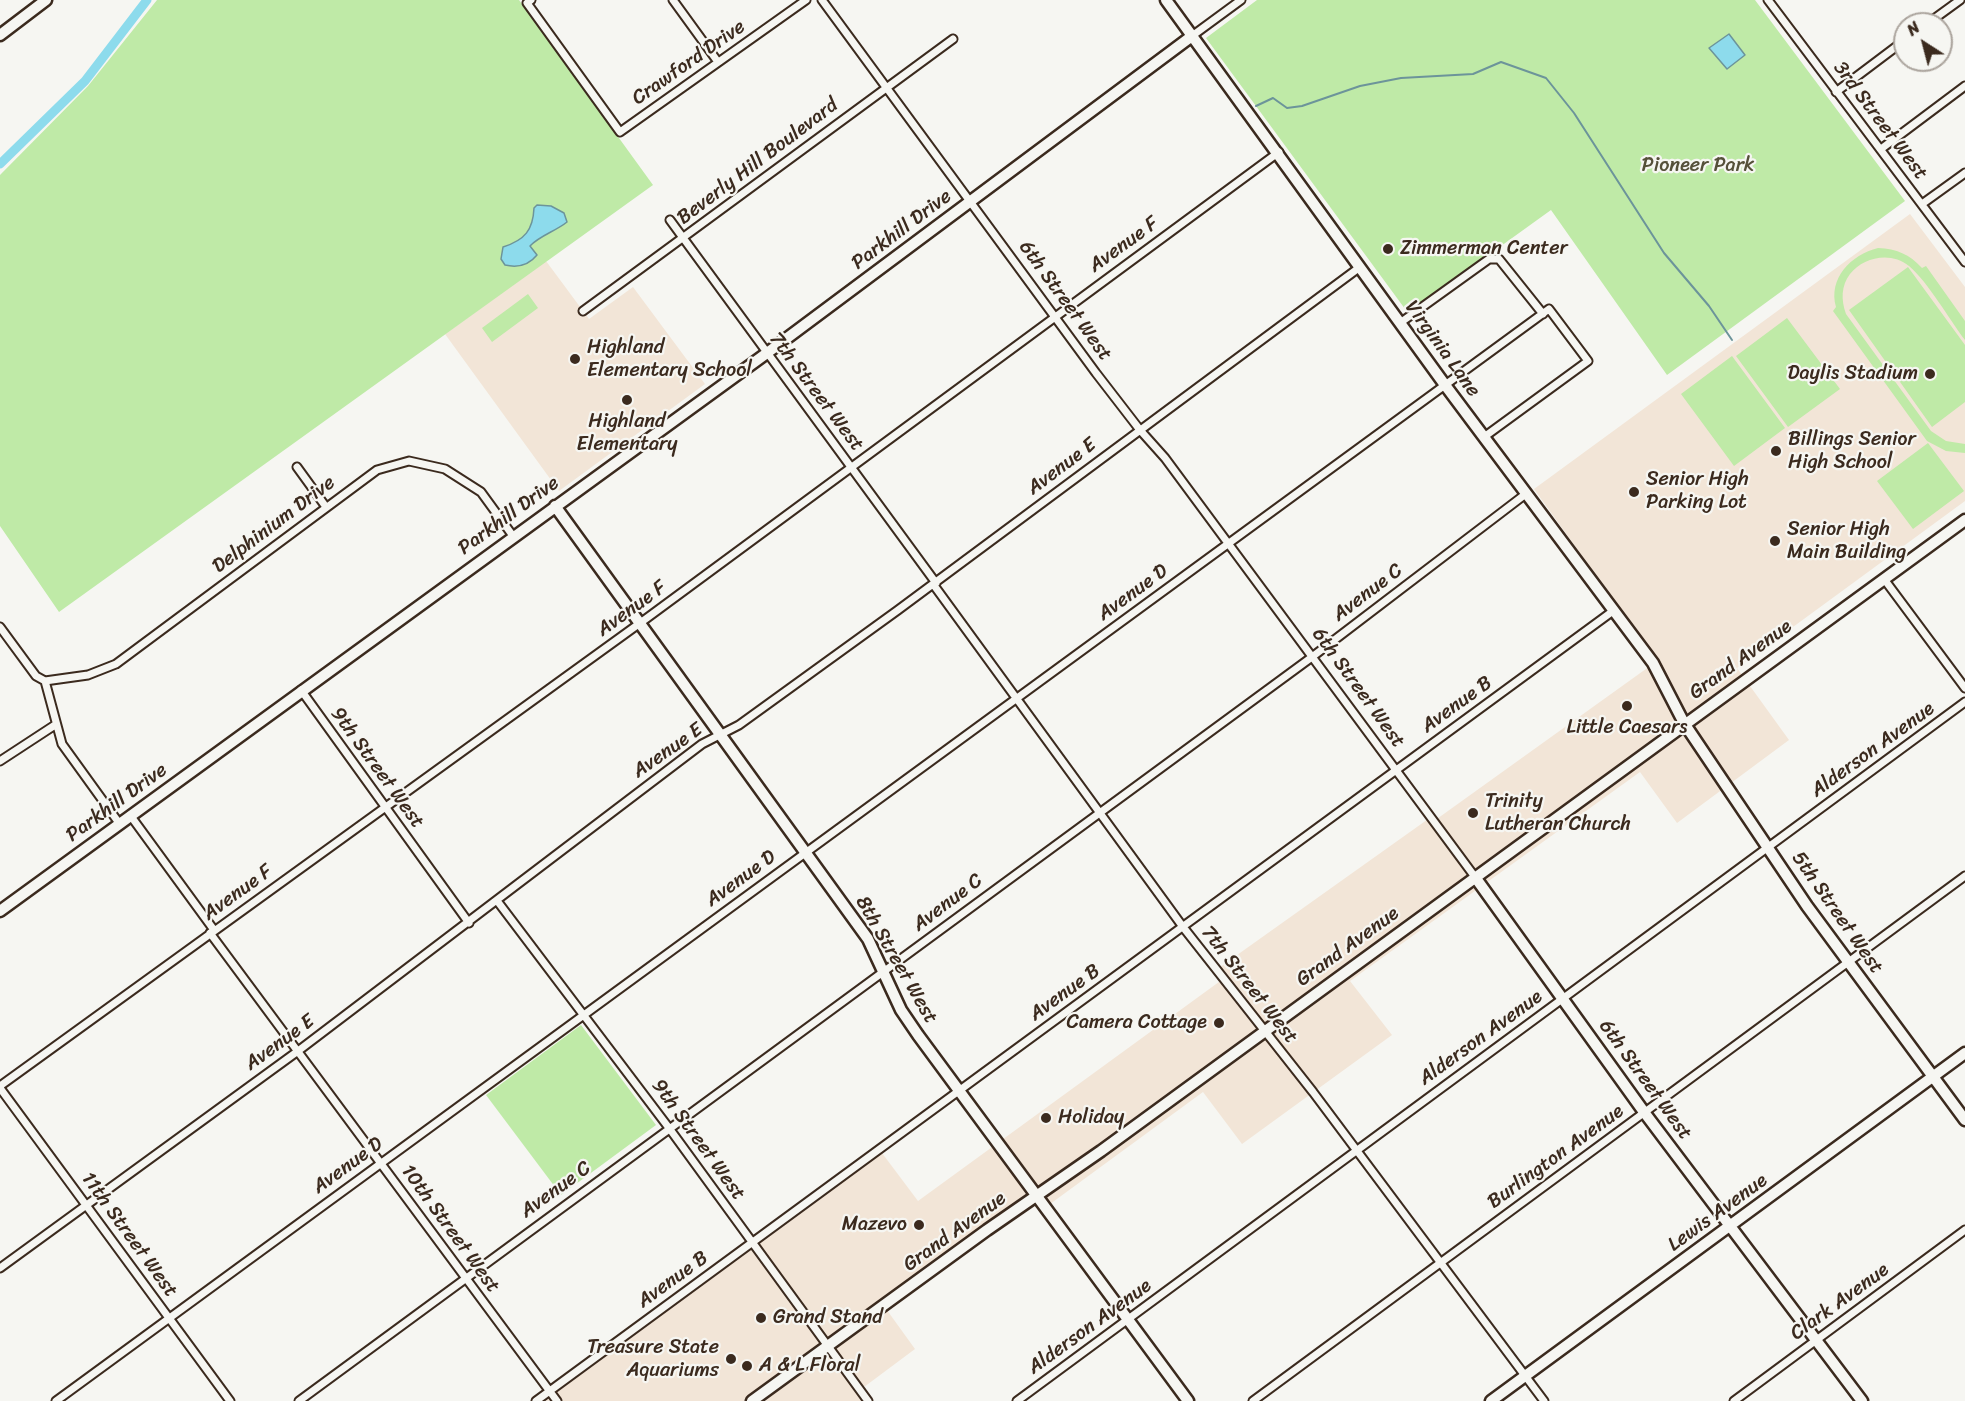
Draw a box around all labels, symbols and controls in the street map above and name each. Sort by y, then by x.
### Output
north arrow [1893,12,1953,72]
text: N [1900,14,1926,44]
street label: Crawford Drive [628,15,750,111]
street label: 3rd Street West [1828,57,1932,185]
street label: Beverly Hill Boulevard [673,94,843,230]
park label: Pioneer Park [1642,154,1754,178]
street label: Parkhill Drive [847,185,957,275]
street label: Avenue F [1085,212,1163,278]
street label: 6th Street West [1013,236,1117,366]
place label: Zimmerman Center [1400,237,1568,261]
marker: Zimmerman Center [1381,242,1395,256]
street label: Virginia Lane [1399,296,1485,402]
street label: 7th Street West [763,328,869,456]
place label: Highland Elementary School [587,336,752,383]
marker: Highland Elementary School [568,352,582,366]
place label: Daylis Stadium [1788,362,1918,386]
marker: Daylis Stadium [1923,367,1937,381]
marker: Highland Elementary [620,393,634,407]
place label: Highland Elementary [577,410,677,457]
place label: Billings Senior High School [1788,428,1916,475]
street label: Avenue E [1023,433,1101,501]
marker: Billings Senior High School [1769,444,1783,458]
place label: Senior High Parking Lot [1646,468,1749,515]
street label: Delphinium Drive [208,471,340,579]
street label: Parkhill Drive [454,471,564,561]
marker: Senior High Parking Lot [1627,485,1641,499]
place label: Senior High Main Building [1787,518,1906,565]
marker: Senior High Main Building [1768,534,1782,548]
street label: Avenue D [1093,559,1173,627]
street label: Avenue C [1328,559,1408,627]
street label: Avenue F [593,576,671,642]
street label: Grand Avenue [1685,615,1797,705]
street label: 6th Street West [1306,623,1410,753]
street label: Avenue B [1417,671,1497,739]
street label: Alderson Avenue [1806,697,1940,803]
marker: Little Caesars [1620,699,1634,713]
street label: 9th Street West [325,703,429,833]
place label: Little Caesars [1567,716,1687,740]
street label: Avenue E [628,718,708,784]
street label: Parkhill Drive [62,758,172,848]
place label: Trinity Lutheran Church [1485,790,1631,837]
marker: Trinity Lutheran Church [1466,806,1480,820]
street label: Avenue D [701,845,781,913]
street label: 5th Street West [1786,847,1888,979]
street label: Avenue F [199,860,277,926]
street label: Avenue C [908,869,988,937]
street label: 8th Street West [850,892,942,1028]
street label: Grand Avenue [1292,902,1404,992]
street label: 7th Street West [1196,921,1302,1049]
street label: Avenue B [1025,959,1105,1027]
street label: Alderson Avenue [1414,985,1548,1091]
street label: Avenue E [241,1010,319,1076]
place label: Camera Cottage [1066,1011,1207,1035]
street label: 6th Street West [1593,1015,1697,1145]
marker: Camera Cottage [1212,1016,1226,1030]
street label: 9th Street West [646,1075,750,1205]
street label: Burlington Avenue [1483,1100,1629,1214]
place label: Holiday [1058,1106,1124,1130]
marker: Holiday [1039,1111,1053,1125]
street label: Avenue D [308,1132,388,1200]
street label: Avenue C [516,1156,596,1224]
street label: 10th Street West [395,1160,505,1298]
street label: 11th Street West [76,1168,182,1302]
street label: Lewis Avenue [1664,1169,1772,1257]
street label: Grand Avenue [899,1187,1011,1277]
place label: Mazevo [842,1213,907,1237]
marker: Mazevo [912,1218,926,1232]
street label: Avenue B [633,1246,713,1314]
street label: Clark Avenue [1786,1258,1894,1346]
street label: Alderson Avenue [1023,1274,1157,1380]
place label: Grand Stand [773,1306,883,1330]
marker: Grand Stand [754,1311,768,1325]
place label: Treasure State Aquariums [587,1336,719,1383]
marker: Treasure State Aquariums [724,1352,738,1366]
place label: A & L Floral [759,1354,860,1378]
marker: A & L Floral [740,1359,754,1373]

